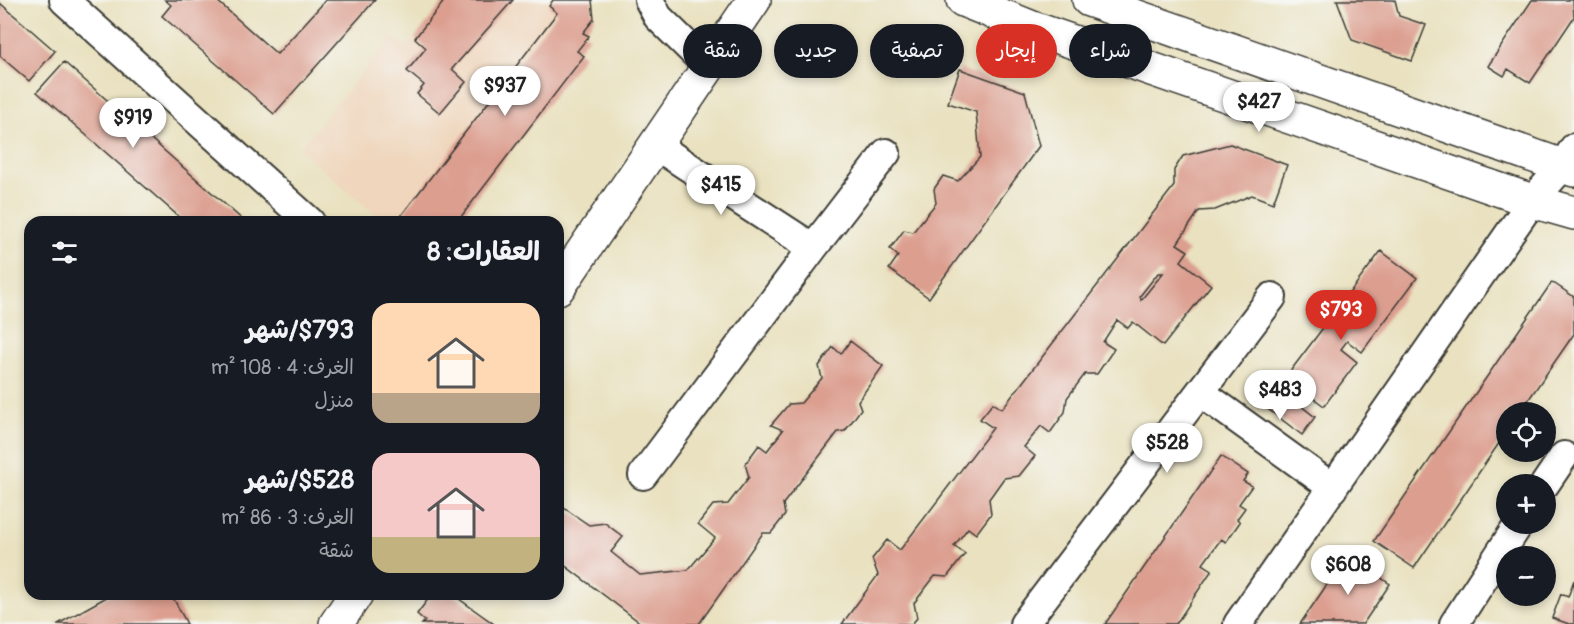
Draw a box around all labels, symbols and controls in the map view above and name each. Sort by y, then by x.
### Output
chip: شقة [683,24,762,78]
chip: جديد [774,24,858,78]
chip: تصفية [870,24,964,78]
chip: إيجار [976,24,1057,78]
chip: شراء [1069,24,1152,78]
pin: $937 [469,66,541,117]
text: $937 [484,73,526,98]
pin: $427 [1223,82,1295,133]
text: $427 [1237,89,1281,114]
pin: $919 [97,98,169,149]
text: $919 [113,105,153,130]
pin: $415 [685,165,757,216]
text: $415 [700,172,742,197]
icon: filters [48,236,81,269]
text: العقارات: 8 [427,236,540,268]
pin: $793 [1305,290,1377,341]
text: $793 [1320,297,1362,322]
text: $793/شهر [246,314,354,346]
icon: home [420,327,492,399]
text: الغرف: 4 · 108 m² [211,355,354,380]
pin: $483 [1244,370,1316,421]
text: $483 [1258,377,1302,402]
text: منزل [315,388,354,413]
map controls [1496,402,1556,606]
button: locate [1496,402,1556,462]
pin: $528 [1131,423,1203,474]
text: $528 [1146,430,1188,455]
text: $528/شهر [246,464,354,496]
button: + [1496,474,1556,534]
icon: home [420,477,492,549]
text: الغرف: 3 · 86 m² [221,505,354,530]
text: شقة [319,538,354,563]
pin: $608 [1312,545,1384,596]
button: − [1496,546,1556,606]
text: $608 [1325,552,1371,577]

